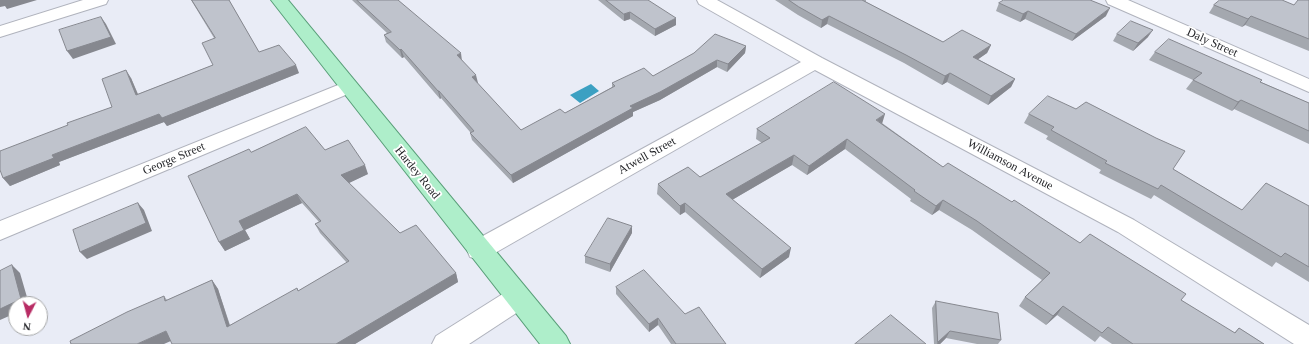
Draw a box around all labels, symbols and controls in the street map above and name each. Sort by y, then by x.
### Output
street label: Daly Street [1184,25,1240,61]
street label: Atwell Street [616,134,678,178]
street label: Williamson Avenue [965,136,1055,194]
street label: George Street [141,139,207,179]
street label: Hardey Road [391,144,443,202]
north arrow [8,296,48,336]
text: N [22,321,31,333]

